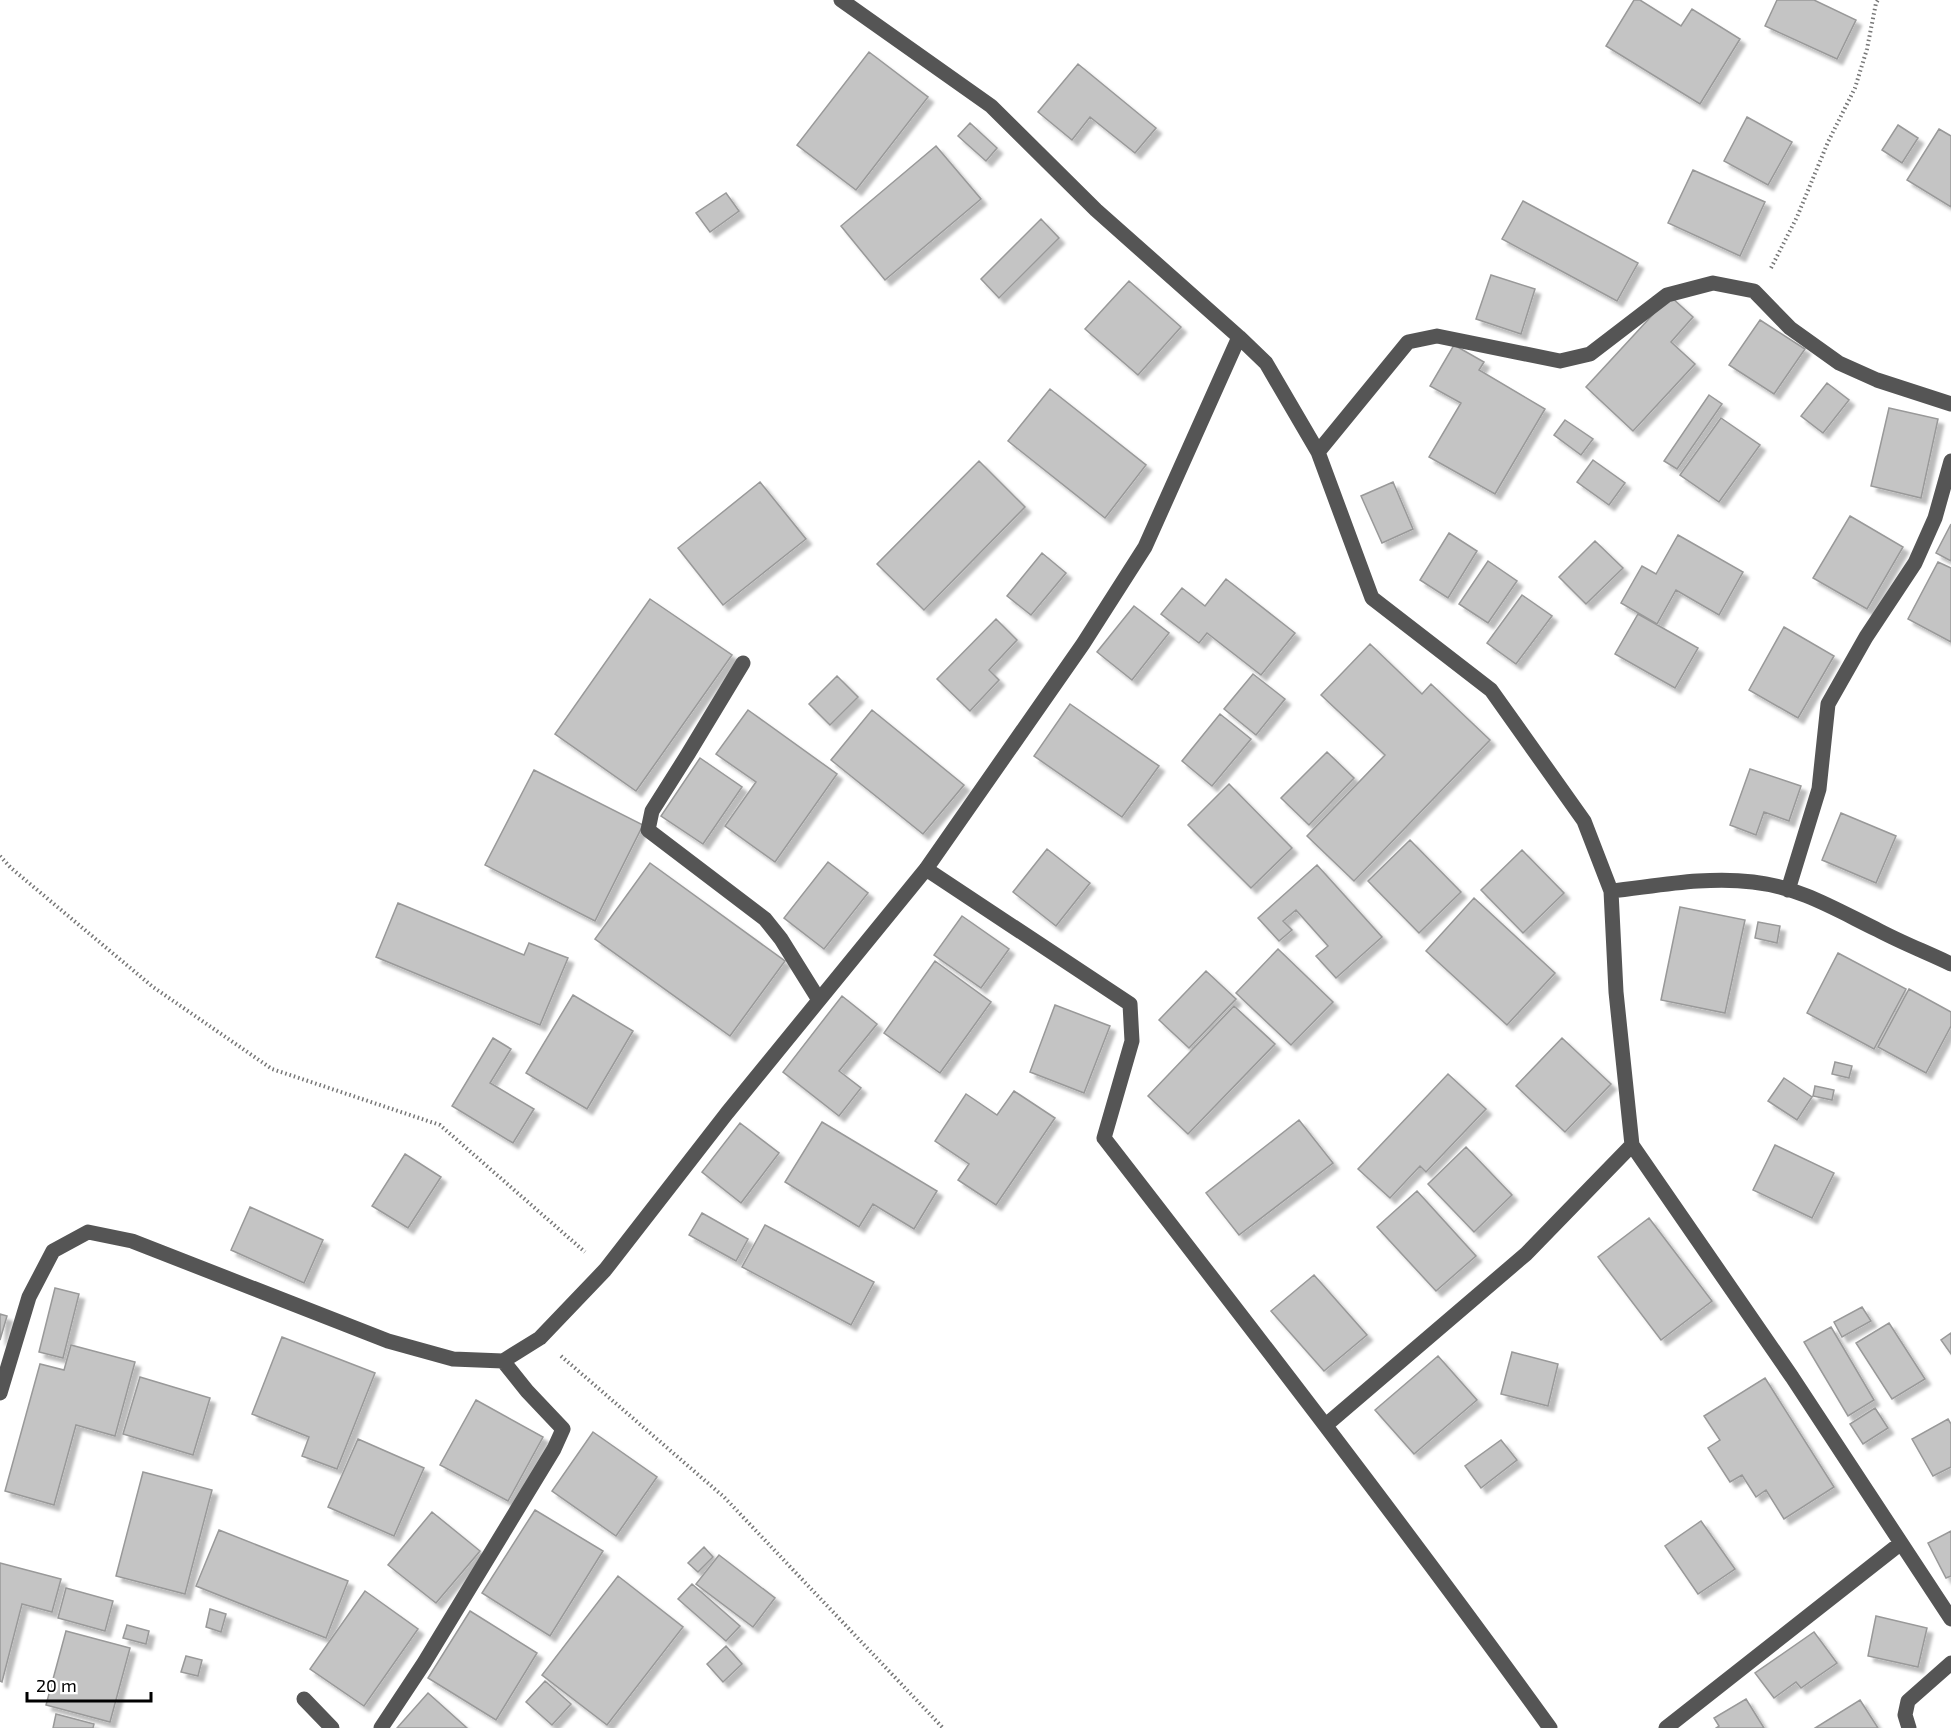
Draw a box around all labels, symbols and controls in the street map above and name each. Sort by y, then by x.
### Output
scale bar [27,1665,152,1703]
text: 20 m [36,1674,77,1696]

